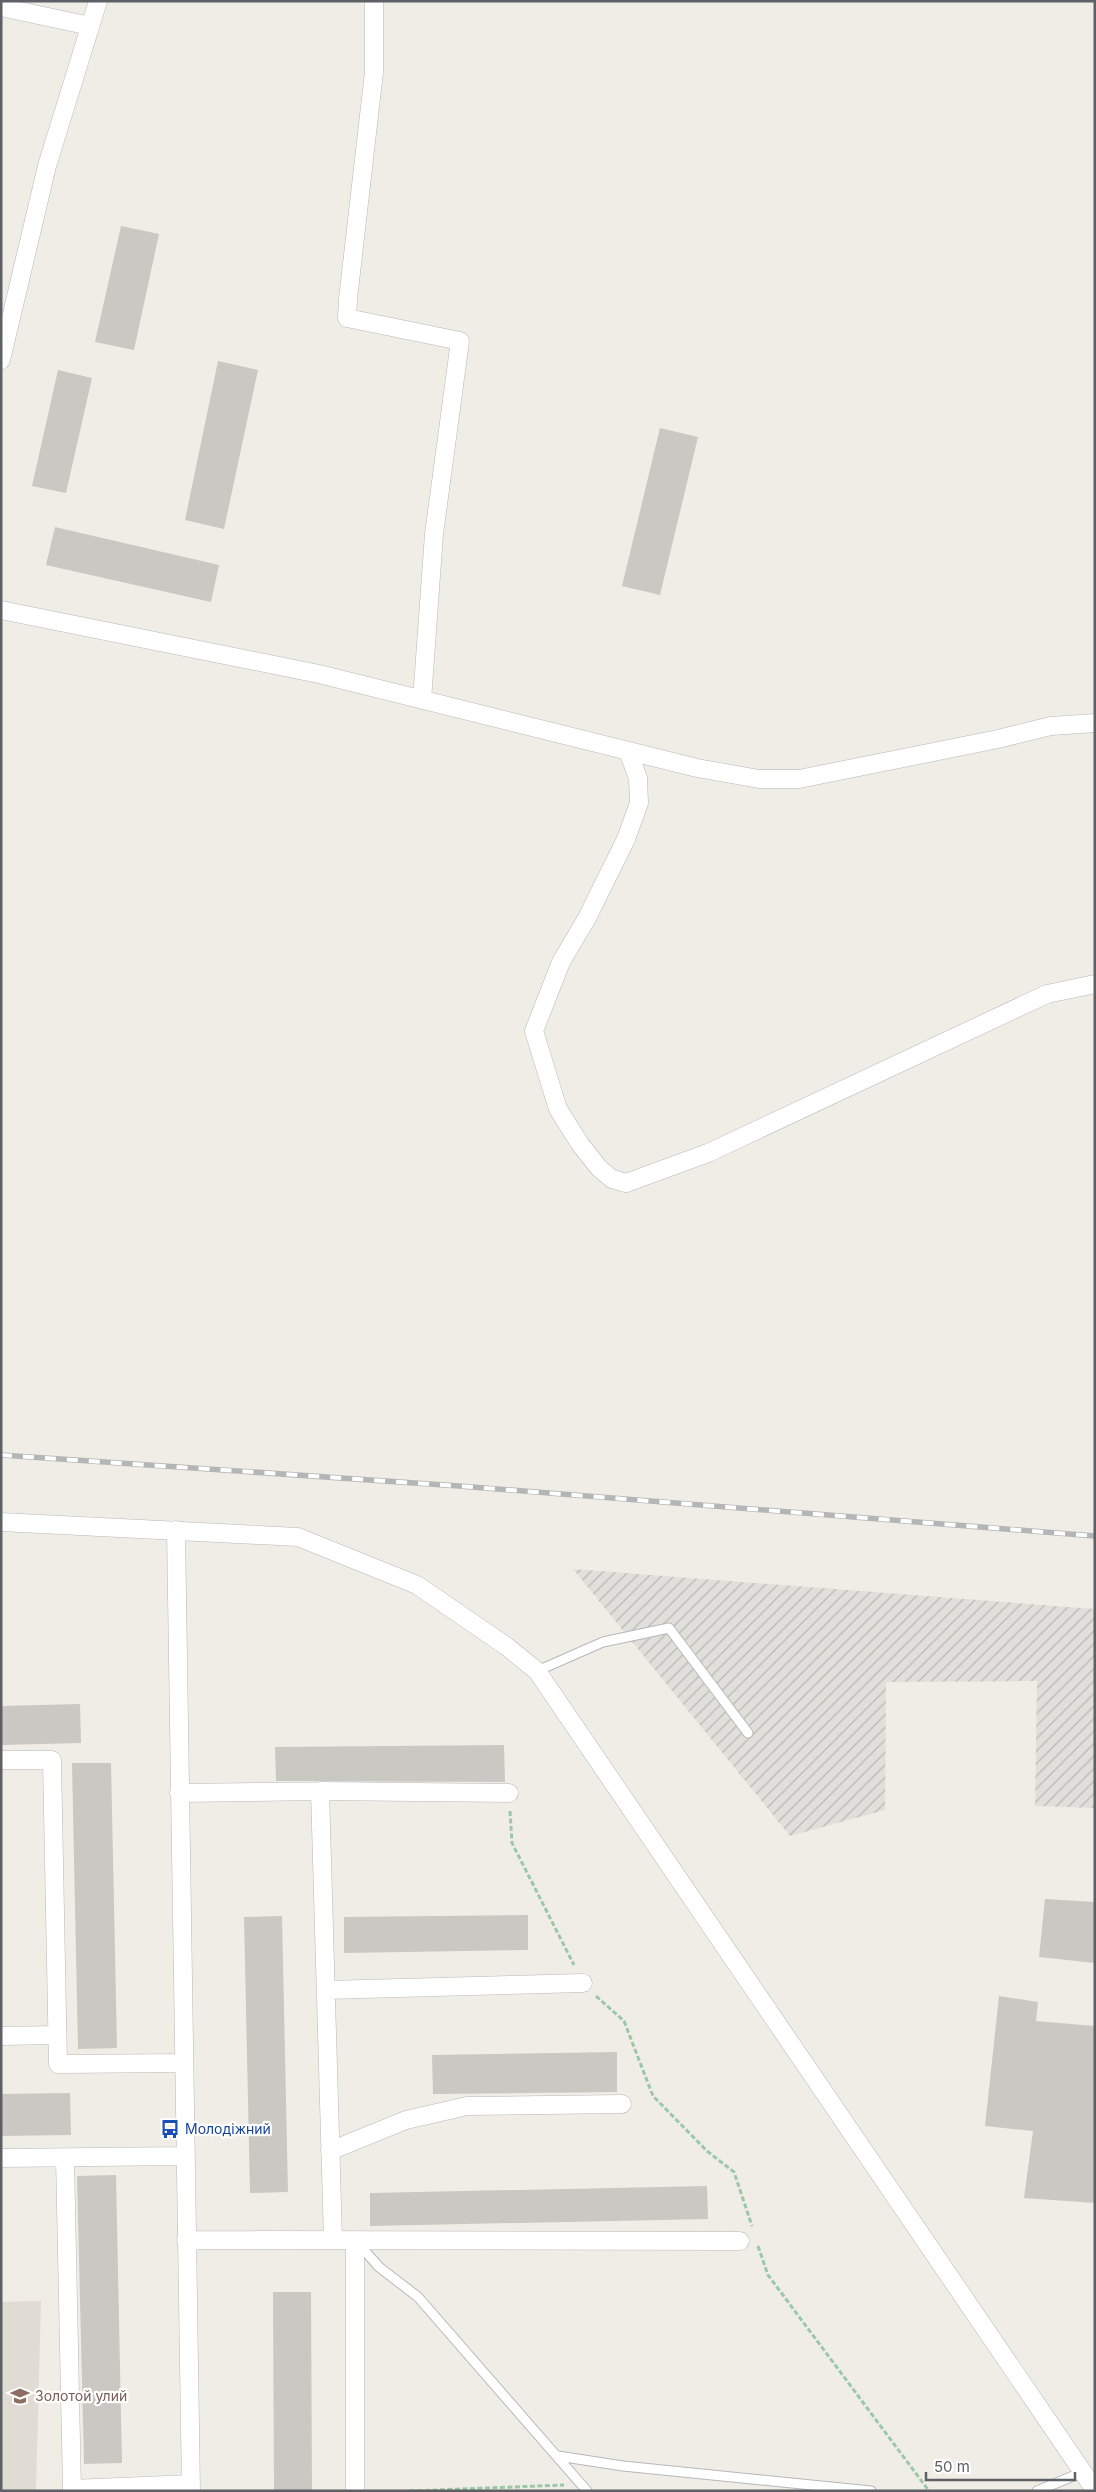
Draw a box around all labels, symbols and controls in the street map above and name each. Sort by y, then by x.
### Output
bus stop icon: Молодіжний [159,2118,181,2140]
place label: Молодіжний [185,2120,271,2137]
school or university icon: Золотой улий [9,2385,31,2407]
place label: Золотой улий [35,2387,127,2404]
scale bar [926,2450,1075,2482]
text: 50 m [934,2457,970,2476]

